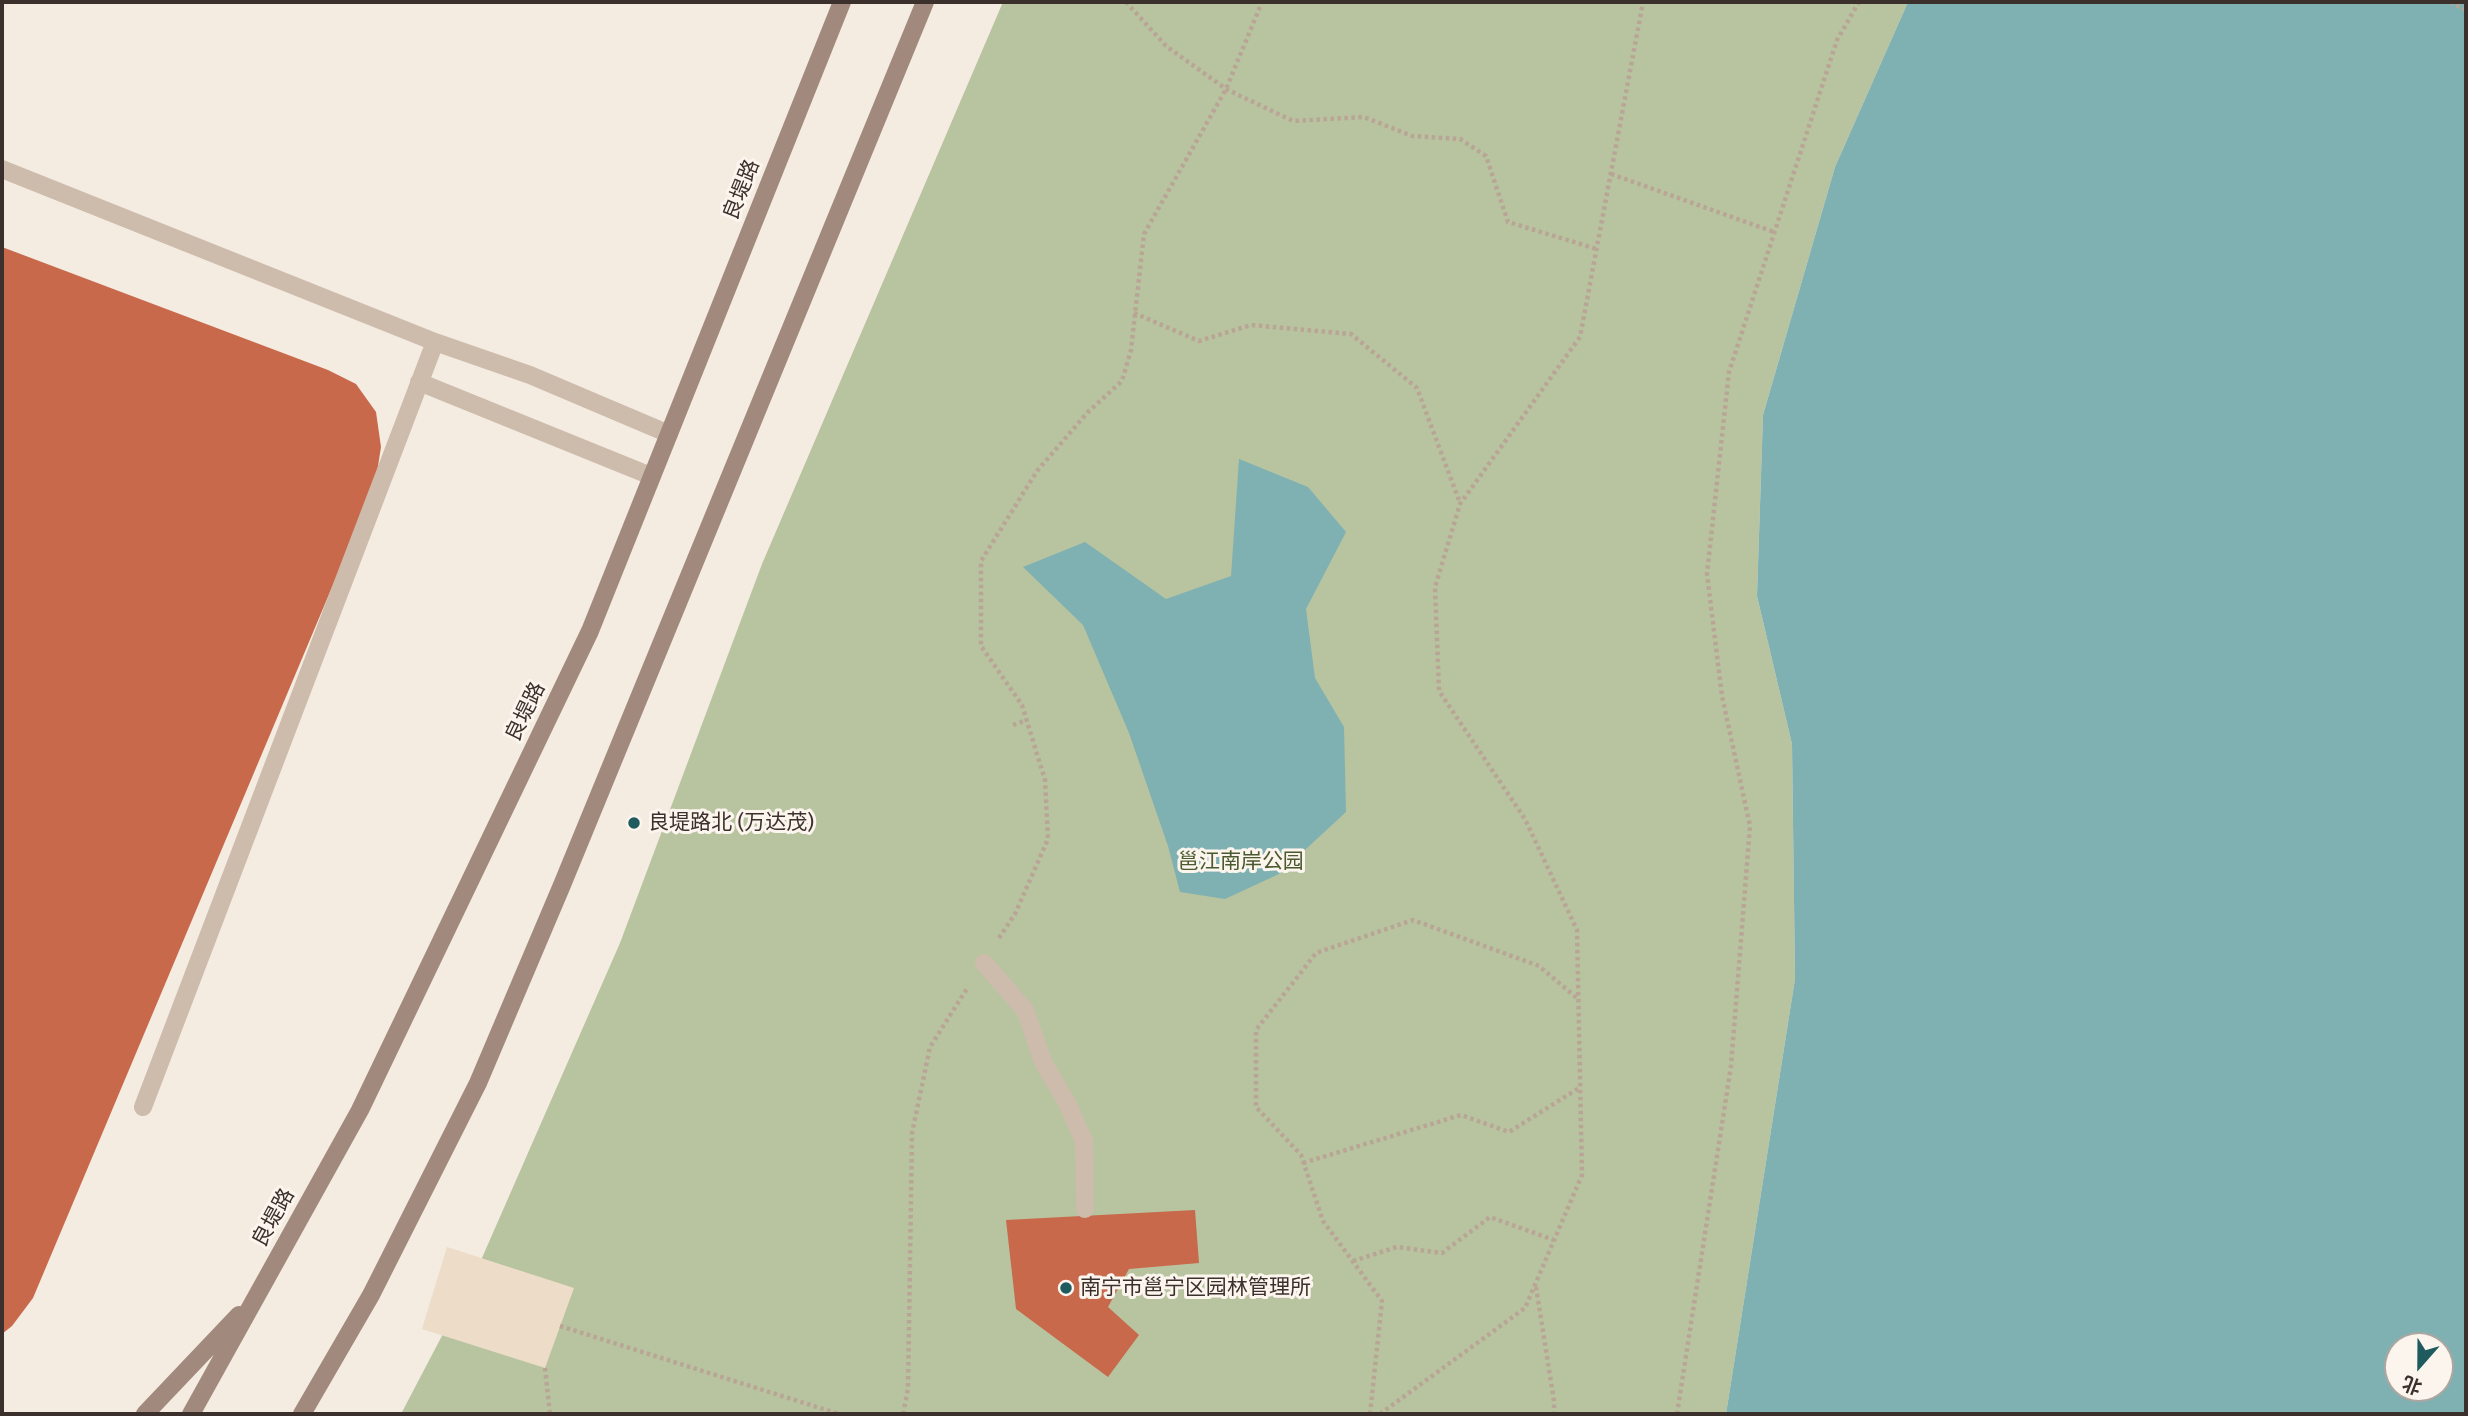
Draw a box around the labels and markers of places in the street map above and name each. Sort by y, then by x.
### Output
place label: 良堤路北 (万达茂) [648,810,814,836]
marker: 良堤路北 (万达茂) [626,815,642,831]
place label: 南宁市邕宁区园林管理所 [1080,1275,1311,1301]
marker: 南宁市邕宁区园林管理所 [1058,1280,1074,1296]

